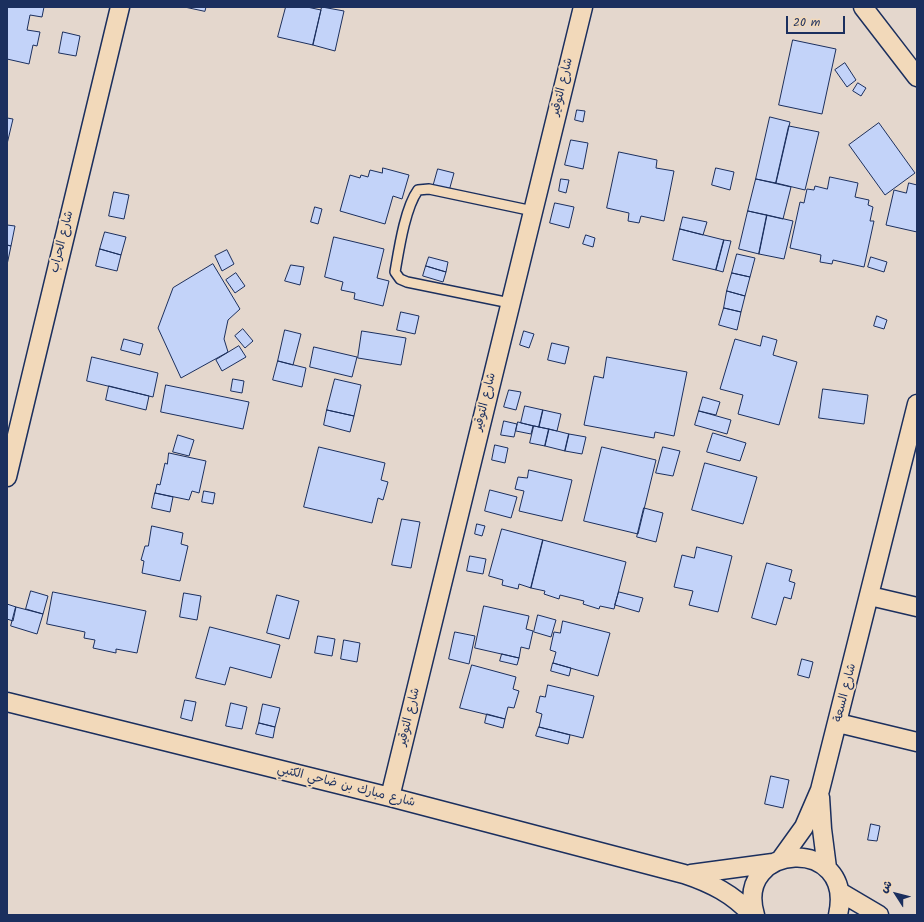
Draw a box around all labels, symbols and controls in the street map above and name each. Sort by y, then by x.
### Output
scale bar [788,8,847,34]
text: 20 m [793,13,820,32]
street label: شارع التوقير [549,56,577,118]
street label: شارع الحراب [48,209,78,275]
street label: شارع التوقير [472,371,500,433]
street label: شارع السعة [832,662,860,724]
street label: شارع التوقير [396,686,424,748]
street label: شارع مبارك بن ضاحي الكتبي [276,763,416,811]
north arrow [876,874,916,914]
text: ش [875,877,897,897]

